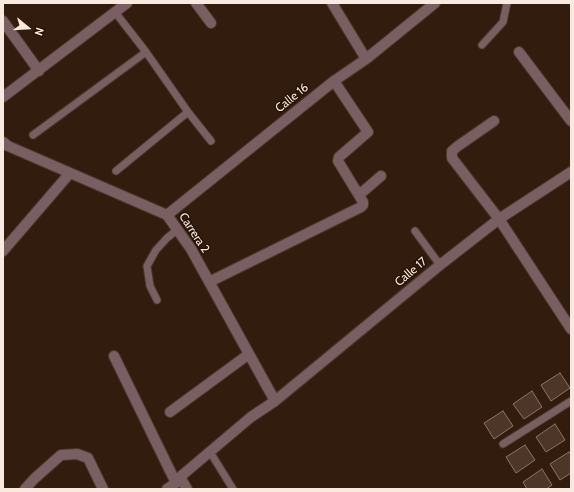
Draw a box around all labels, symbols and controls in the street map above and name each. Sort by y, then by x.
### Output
north arrow [8,8,48,48]
text: N [32,26,47,38]
street label: Calle 16 [273,80,311,116]
street label: Carrera 2 [176,210,212,256]
street label: Calle 17 [392,254,430,290]

